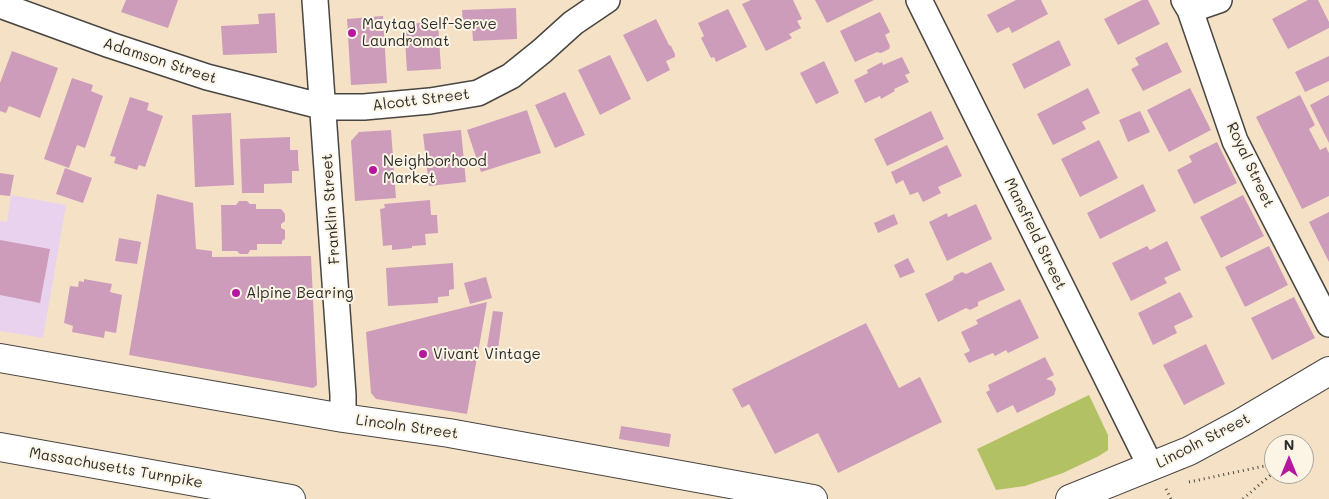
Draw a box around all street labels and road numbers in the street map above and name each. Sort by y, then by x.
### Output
street label: Adamson Street [101,34,219,88]
street label: Alcott Street [371,85,471,115]
street label: Royal Street [1222,120,1278,210]
street label: Franklin Street [318,153,344,265]
street label: Mansfield Street [1000,175,1070,293]
street label: Lincoln Street [1153,410,1253,472]
street label: Lincoln Street [355,411,459,443]
street label: Massachusetts Turnpike [28,444,204,492]

